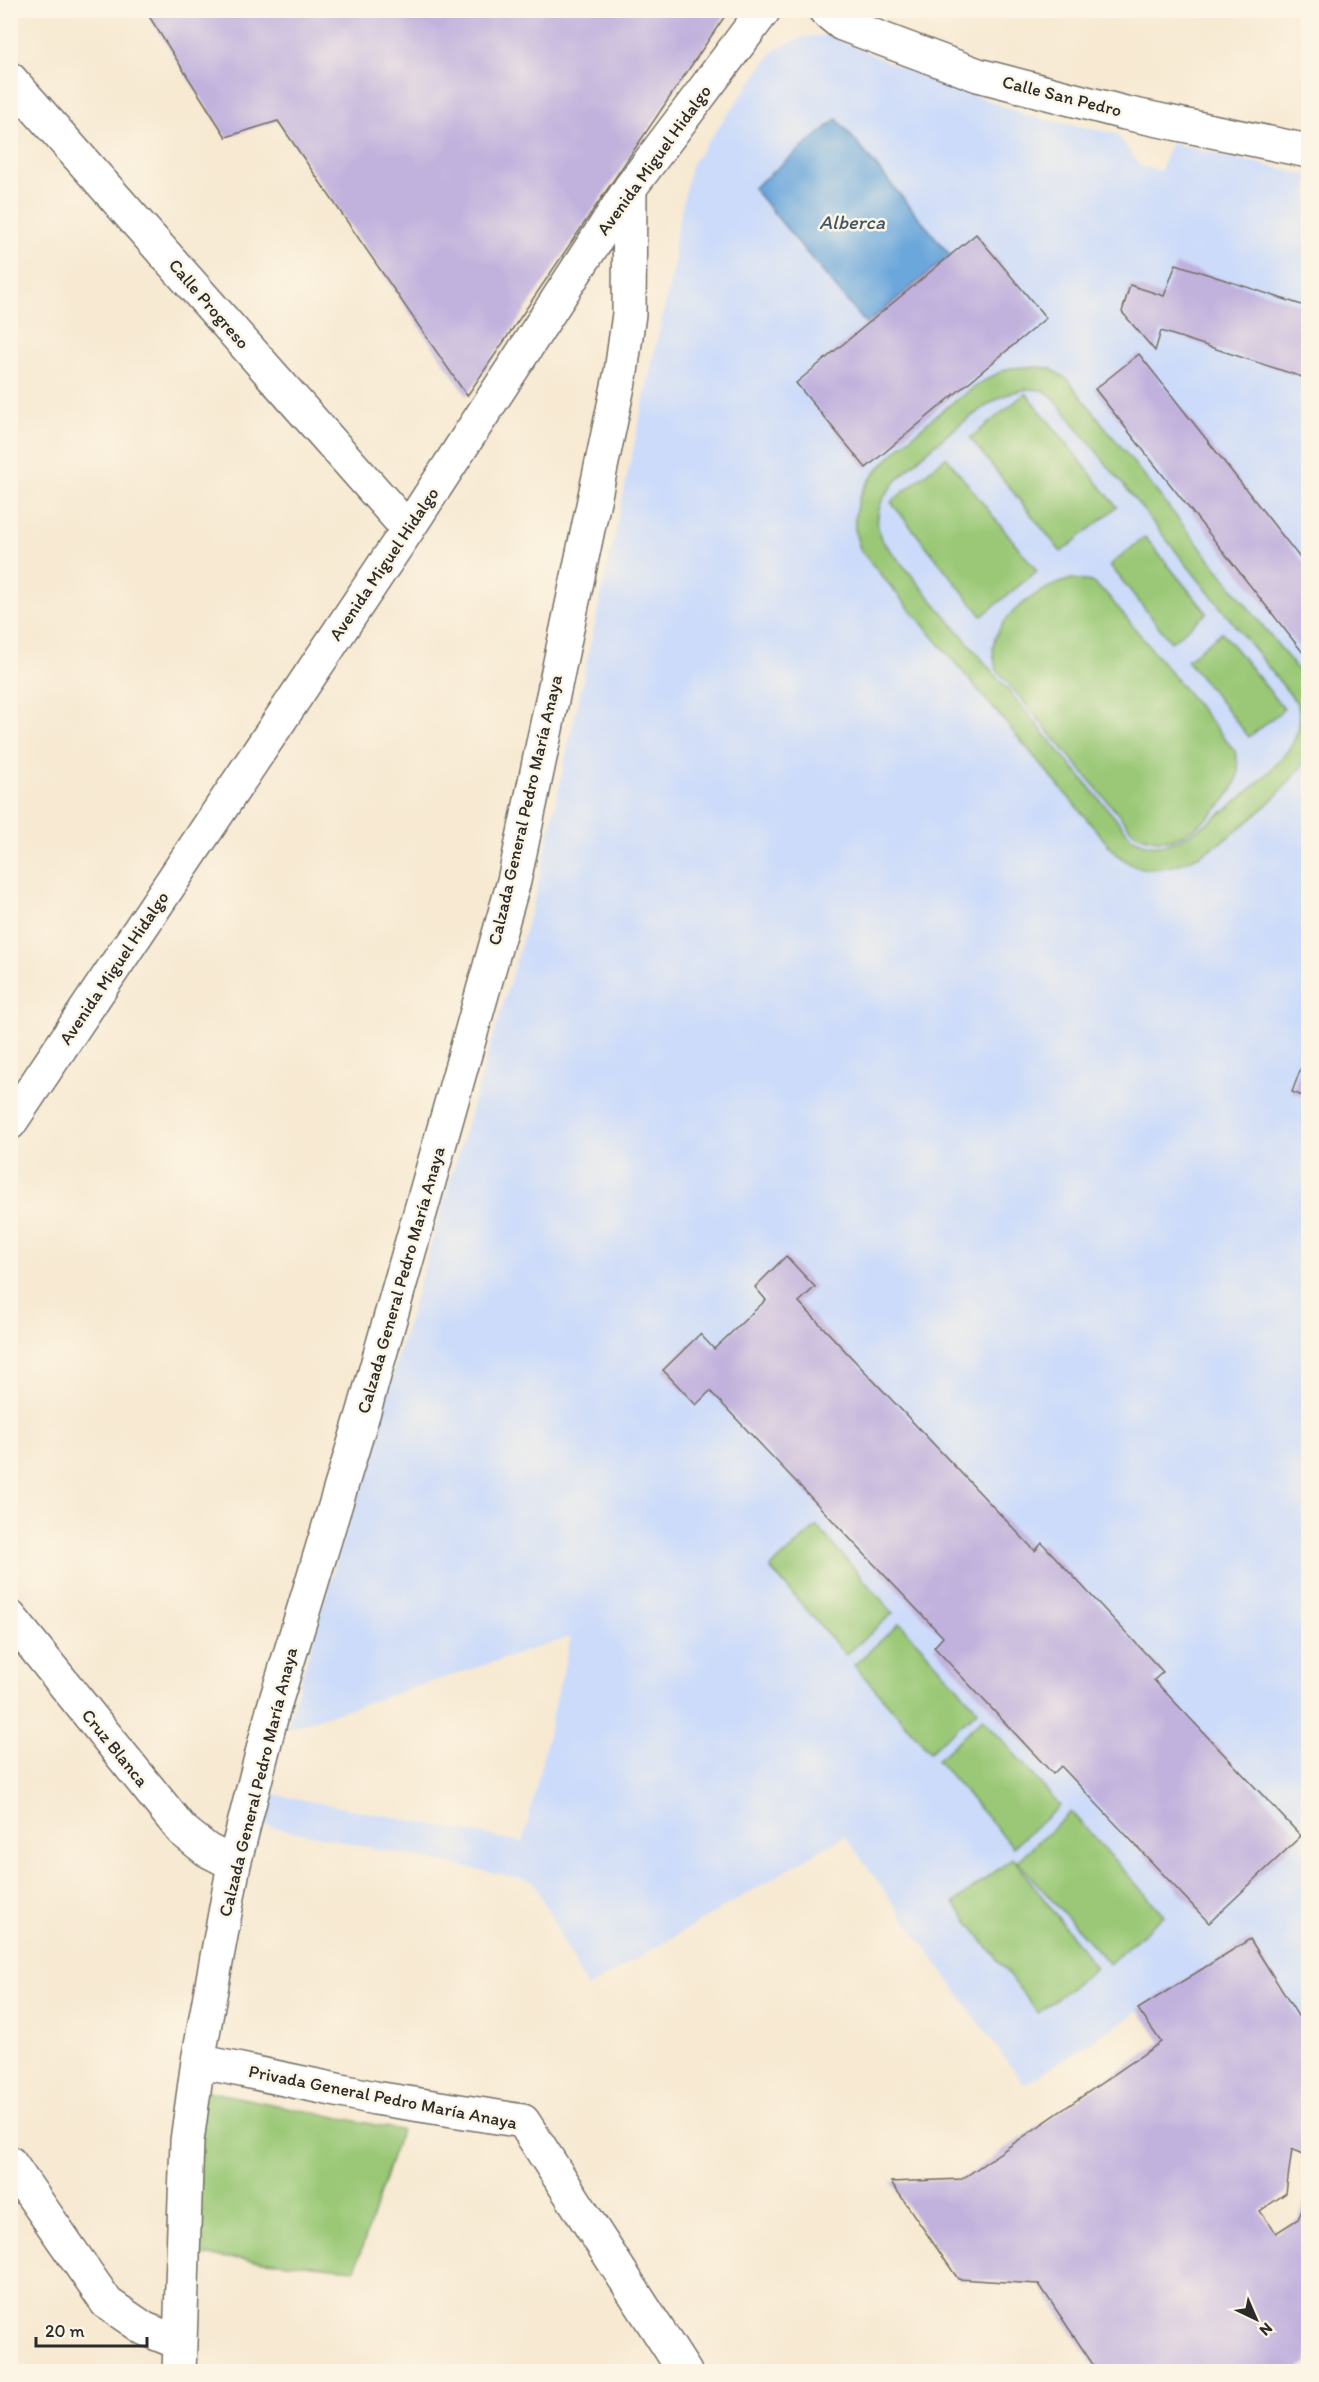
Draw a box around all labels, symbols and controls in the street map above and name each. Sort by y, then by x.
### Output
street label: Calle San Pedro [1000,71,1124,121]
street label: Avenida Miguel Hidalgo [592,81,716,239]
water label: Alberca [819,210,886,234]
street label: Calle Progreso [164,254,254,354]
street label: Avenida Miguel Hidalgo [324,483,444,645]
street label: Calzada General Pedro María Anaya [483,672,567,947]
street label: Avenida Miguel Hidalgo [54,887,174,1049]
street label: Calzada General Pedro María Anaya [352,1143,450,1416]
street label: Calzada General Pedro María Anaya [214,1644,302,1919]
street label: Cruz Blanca [77,1705,153,1792]
street label: Privada General Pedro María Anaya [247,2060,520,2134]
north arrow [1226,2289,1286,2349]
scale bar [36,2310,147,2348]
text: N [1256,2319,1277,2340]
text: 20 m [45,2320,85,2342]

